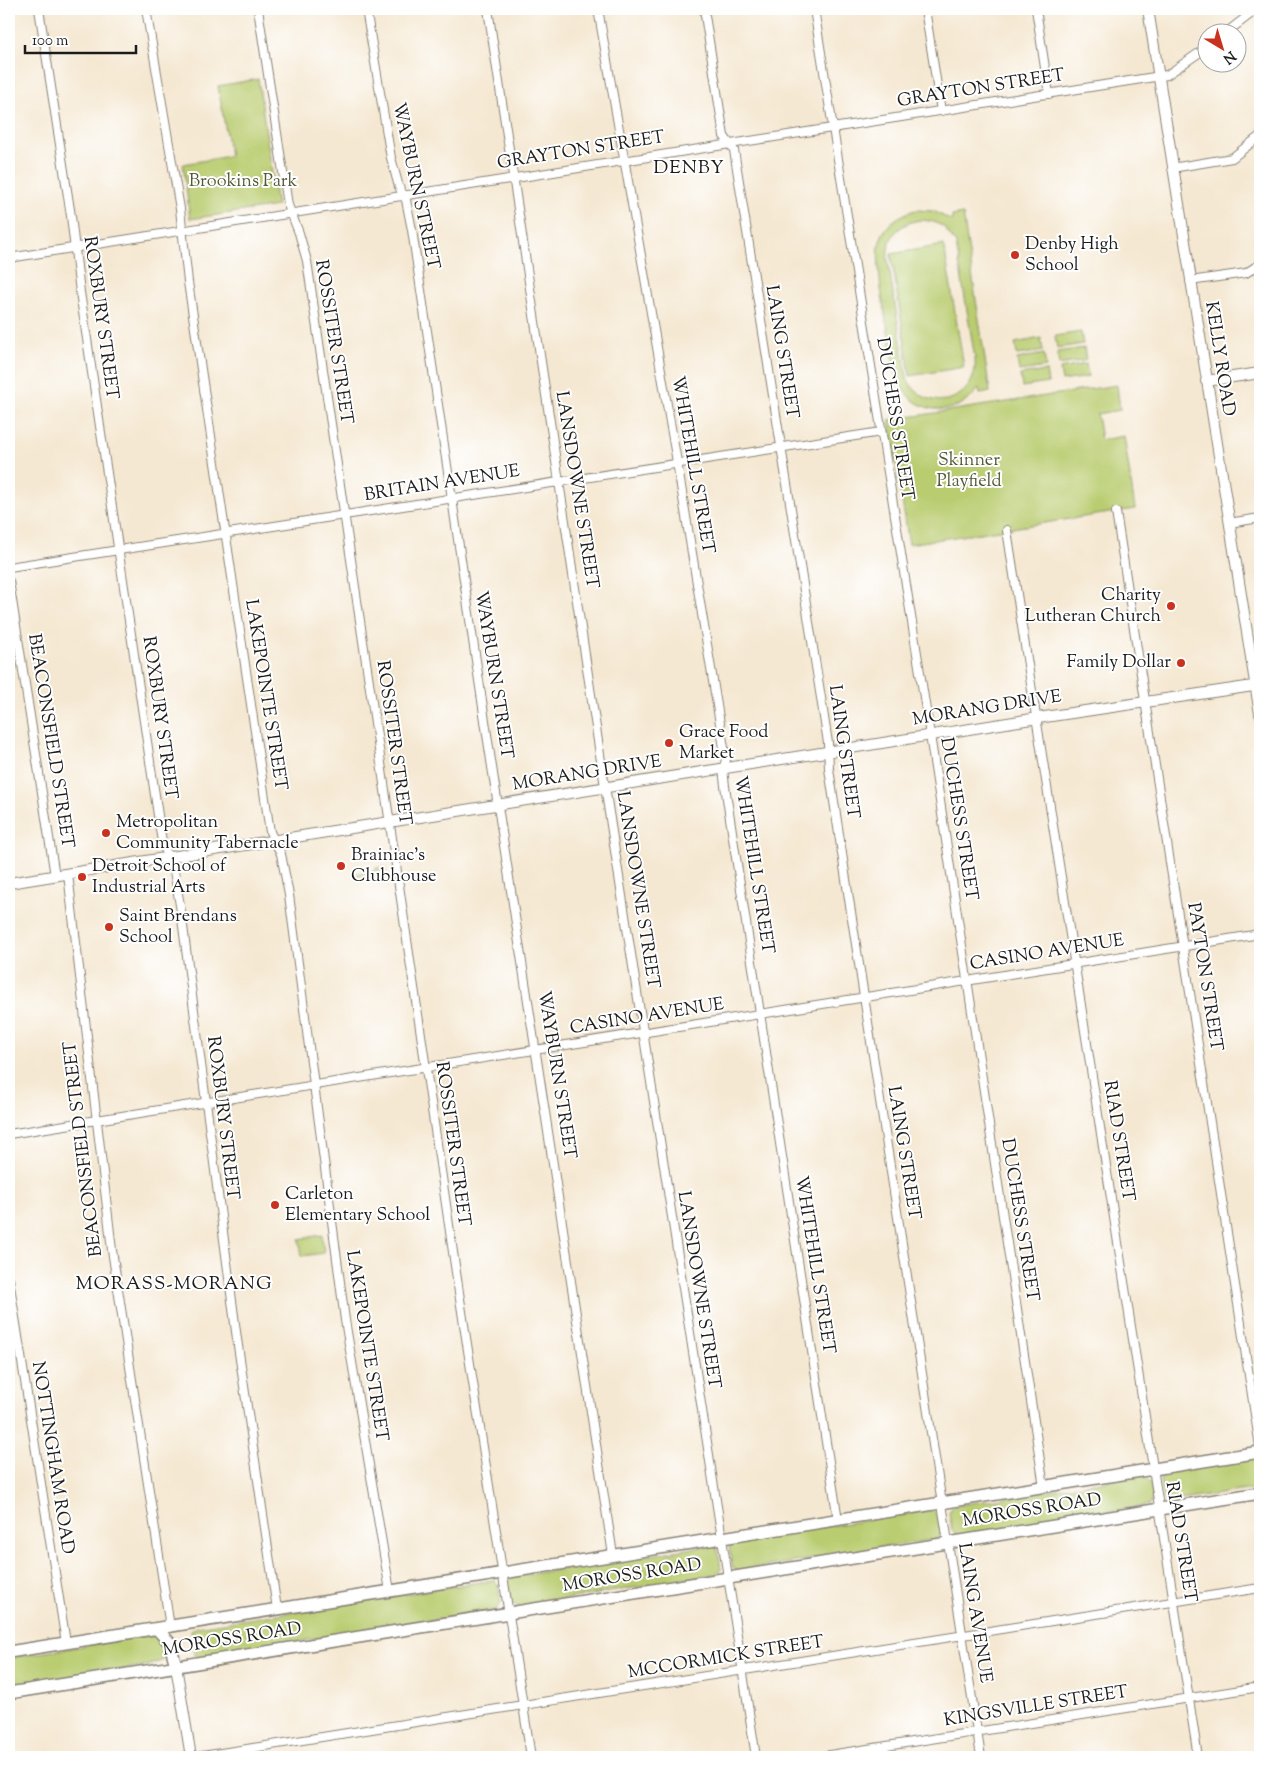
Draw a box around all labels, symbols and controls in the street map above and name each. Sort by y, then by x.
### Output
scale bar [25,22,136,54]
north arrow [1196,22,1246,72]
text: 100 m [32,31,69,52]
text: N [1218,45,1239,68]
street label: GRAYTON STREET [895,63,1067,115]
street label: WAYBURN STREET [385,100,445,272]
street label: GRAYTON STREET [495,125,667,177]
district label: DENBY [653,155,725,182]
park label: Brookins Park [189,169,297,195]
place label: Denby High School [1025,232,1119,279]
street label: ROXBURY STREET [76,235,124,402]
marker: Denby High School [1009,249,1021,261]
street label: ROSSITER STREET [307,258,359,426]
street label: LAING STREET [758,283,804,421]
street label: KELLY ROAD [1197,300,1241,418]
street label: DUCHESS STREET [868,336,920,503]
street label: WHITEHILL STREET [664,374,720,556]
street label: LANSDOWNE STREET [548,389,605,591]
park label: Skinner Playfield [936,448,1002,495]
street label: BRITAIN AVENUE [362,459,522,509]
place label: Charity Lutheran Church [1025,583,1161,630]
street label: WAYBURN STREET [467,589,519,761]
street label: LAKEPOINTE STREET [237,598,293,793]
marker: Charity Lutheran Church [1165,600,1177,612]
street label: BEACONSFIELD STREET [20,632,80,851]
street label: ROXBURY STREET [135,635,183,802]
place label: Family Dollar [1067,650,1171,676]
marker: Family Dollar [1175,657,1187,669]
street label: ROSSITER STREET [369,659,417,827]
street label: LAING STREET [821,683,865,821]
street label: MORANG DRIVE [911,684,1064,734]
place label: Grace Food Market [679,720,768,767]
street label: DUCHESS STREET [932,736,984,903]
marker: Grace Food Market [663,737,675,749]
street label: MORANG DRIVE [511,749,664,799]
street label: WHITEHILL STREET [726,774,780,956]
street label: LANSDOWNE STREET [609,789,666,991]
place label: Metropolitan Community Tabernacle [116,810,299,857]
marker: Metropolitan Community Tabernacle [100,827,112,839]
place label: Brainiac's Clubhouse [351,843,436,890]
place label: Detroit School of Industrial Arts [92,854,227,901]
marker: Brainiac's Clubhouse [335,860,347,872]
marker: Detroit School of Industrial Arts [76,871,88,883]
street label: PAYTON STREET [1179,901,1229,1053]
place label: Saint Brendans School [119,904,237,951]
marker: Saint Brendans School [103,921,115,933]
street label: CASINO AVENUE [968,928,1126,978]
street label: WAYBURN STREET [530,989,582,1161]
street label: CASINO AVENUE [568,992,726,1042]
street label: ROXBURY STREET [199,1035,245,1202]
street label: BEACONSFIELD STREET [58,1039,110,1258]
street label: ROSSITER STREET [428,1060,476,1228]
street label: RIAD STREET [1096,1079,1140,1204]
street label: LAING STREET [880,1084,926,1222]
street label: DUCHESS STREET [993,1137,1045,1304]
street label: WHITEHILL STREET [787,1174,841,1356]
place label: Carleton Elementary School [285,1182,430,1229]
street label: LANSDOWNE STREET [670,1189,727,1391]
marker: Carleton Elementary School [269,1199,281,1211]
street label: LAKEPOINTE STREET [338,1249,394,1444]
district label: MORASS-MORANG [75,1271,273,1298]
street label: NOTTINGHAM ROAD [24,1360,80,1556]
street label: RIAD STREET [1158,1480,1202,1605]
street label: MOROSS ROAD [961,1487,1103,1535]
street label: LAING AVENUE [950,1541,998,1685]
street label: MOROSS ROAD [561,1552,703,1600]
street label: MOROSS ROAD [161,1616,303,1664]
street label: MCCORMICK STREET [626,1630,826,1686]
street label: KINGSVILLE STREET [942,1680,1130,1734]

